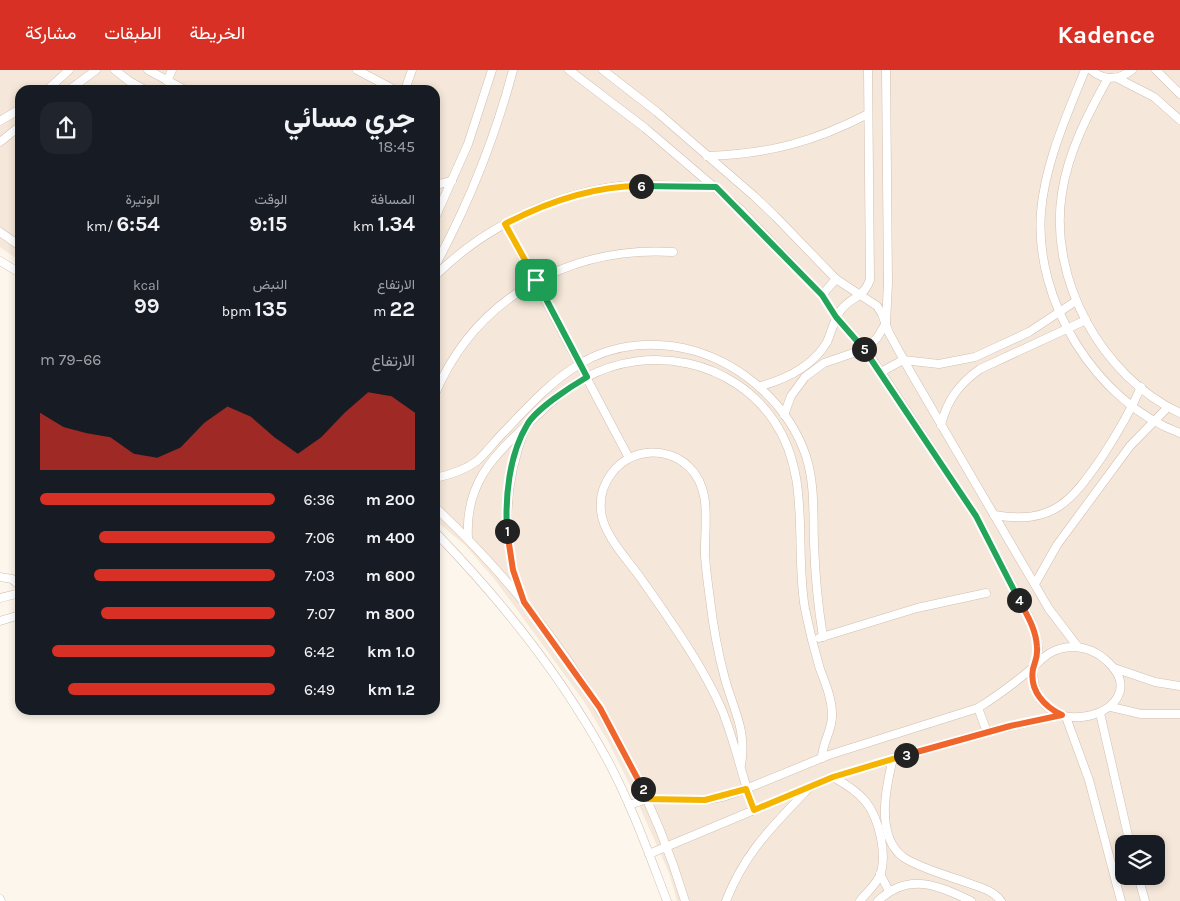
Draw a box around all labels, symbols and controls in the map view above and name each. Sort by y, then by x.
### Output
text: Kadence [1057,21,1155,49]
text: مشاركة [25,22,76,44]
text: الطبقات [104,22,161,44]
text: الخريطة [189,22,245,44]
text: جري مسائي [284,101,415,134]
button: share [40,102,92,154]
text: 18:45 [378,137,415,156]
pin: 6 [628,174,654,198]
text: 6 [637,178,646,195]
text: الوتيرة [125,191,160,208]
text: الوقت [254,191,287,208]
text: المسافة [371,191,415,208]
text: 6:54 [117,212,160,236]
text: 9:15 [249,212,287,236]
text: 1.34 [377,212,415,236]
text: /km [86,218,117,235]
text: km [353,218,377,235]
pin [515,259,557,301]
icon: arrive [522,266,550,294]
text: النبض [253,276,287,293]
text: الارتفاع [377,276,415,293]
text: kcal [133,277,160,294]
text: 99 [134,294,160,318]
text: 135 [255,297,287,321]
text: 22 [390,297,415,321]
text: bpm [222,303,255,320]
text: m [373,303,390,320]
pin: 5 [852,336,876,362]
text: 5 [860,341,869,358]
text: 66–79 m [40,350,101,369]
text: الارتفاع [372,351,415,370]
text: 6:36 [304,490,335,509]
text: 200 m [366,490,415,509]
pin: 1 [494,518,520,544]
text: 1 [505,523,510,540]
text: 7:06 [305,528,335,547]
text: 400 m [366,528,415,547]
text: 7:03 [305,566,335,585]
text: 600 m [366,566,415,585]
pin: 4 [1006,588,1032,612]
text: 4 [1015,592,1024,609]
text: 7:07 [307,604,335,623]
text: 800 m [365,604,415,623]
text: 6:42 [304,642,335,661]
text: 1.0 km [367,642,415,661]
text: 6:49 [304,680,335,699]
text: 1.2 km [367,680,415,699]
pin: 3 [894,742,918,768]
text: 3 [902,747,911,764]
pin: 2 [630,776,656,802]
text: 2 [639,781,648,798]
map controls [1115,835,1165,885]
button: layers [1115,835,1165,885]

